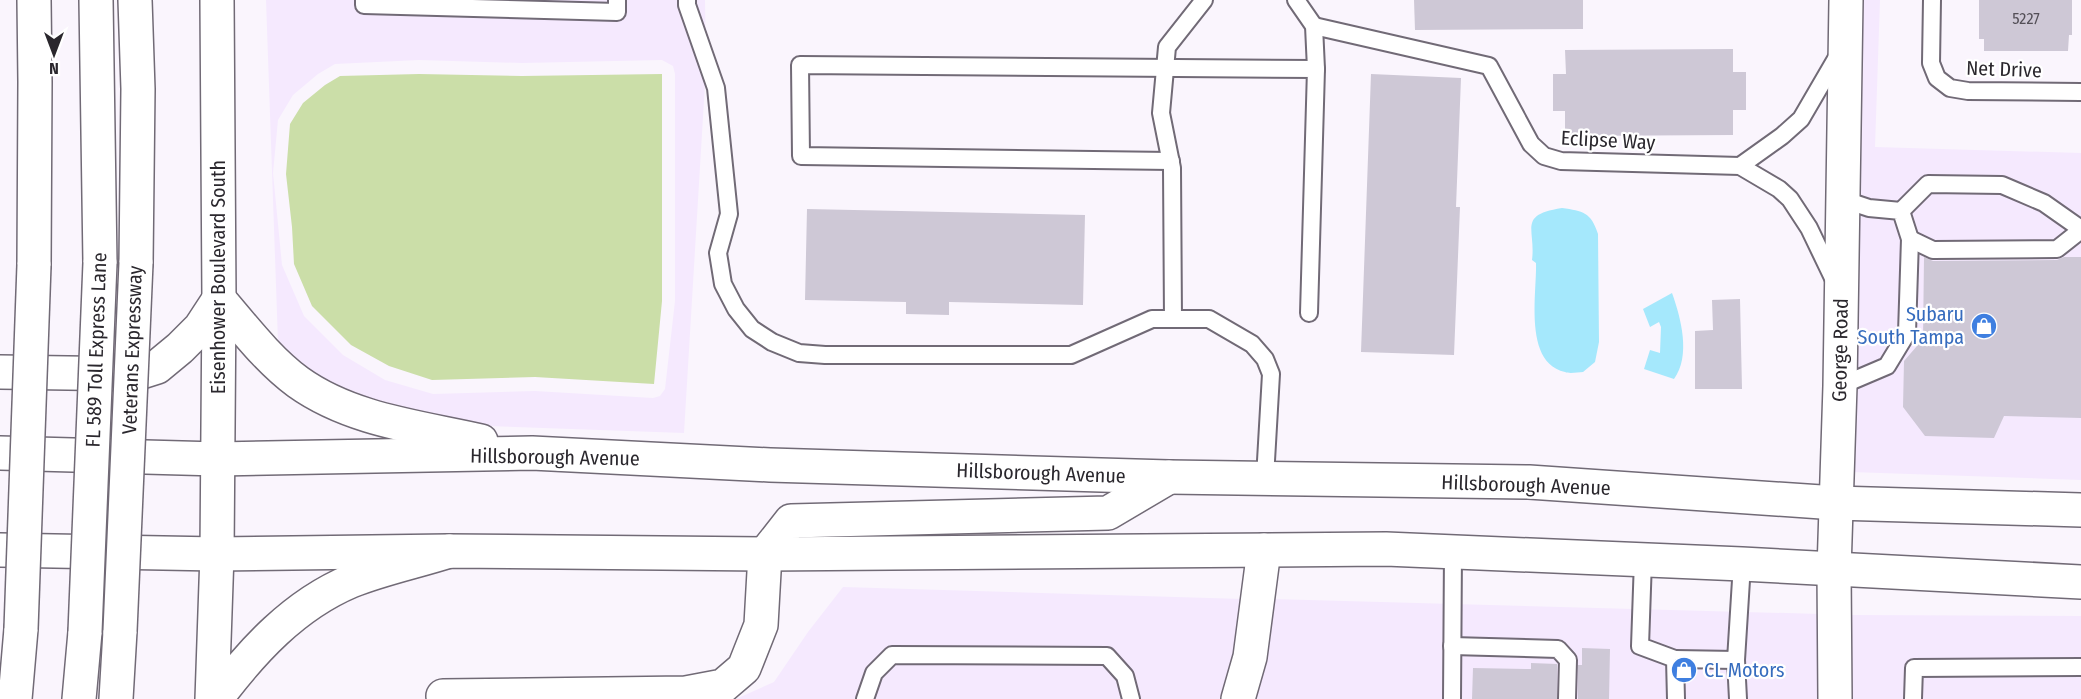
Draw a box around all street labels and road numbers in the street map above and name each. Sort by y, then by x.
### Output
street label: Net Drive [1966,56,2042,82]
street label: Eclipse Way [1560,126,1656,154]
street label: Eisenhower Boulevard South [206,160,230,394]
street label: FL 589 Toll Express Lane [81,252,111,448]
street label: Veterans Expressway [117,265,147,435]
street label: George Road [1827,298,1853,402]
street label: Hillsborough Avenue [470,444,640,470]
street label: Hillsborough Avenue [956,458,1126,488]
street label: Hillsborough Avenue [1441,470,1611,500]

